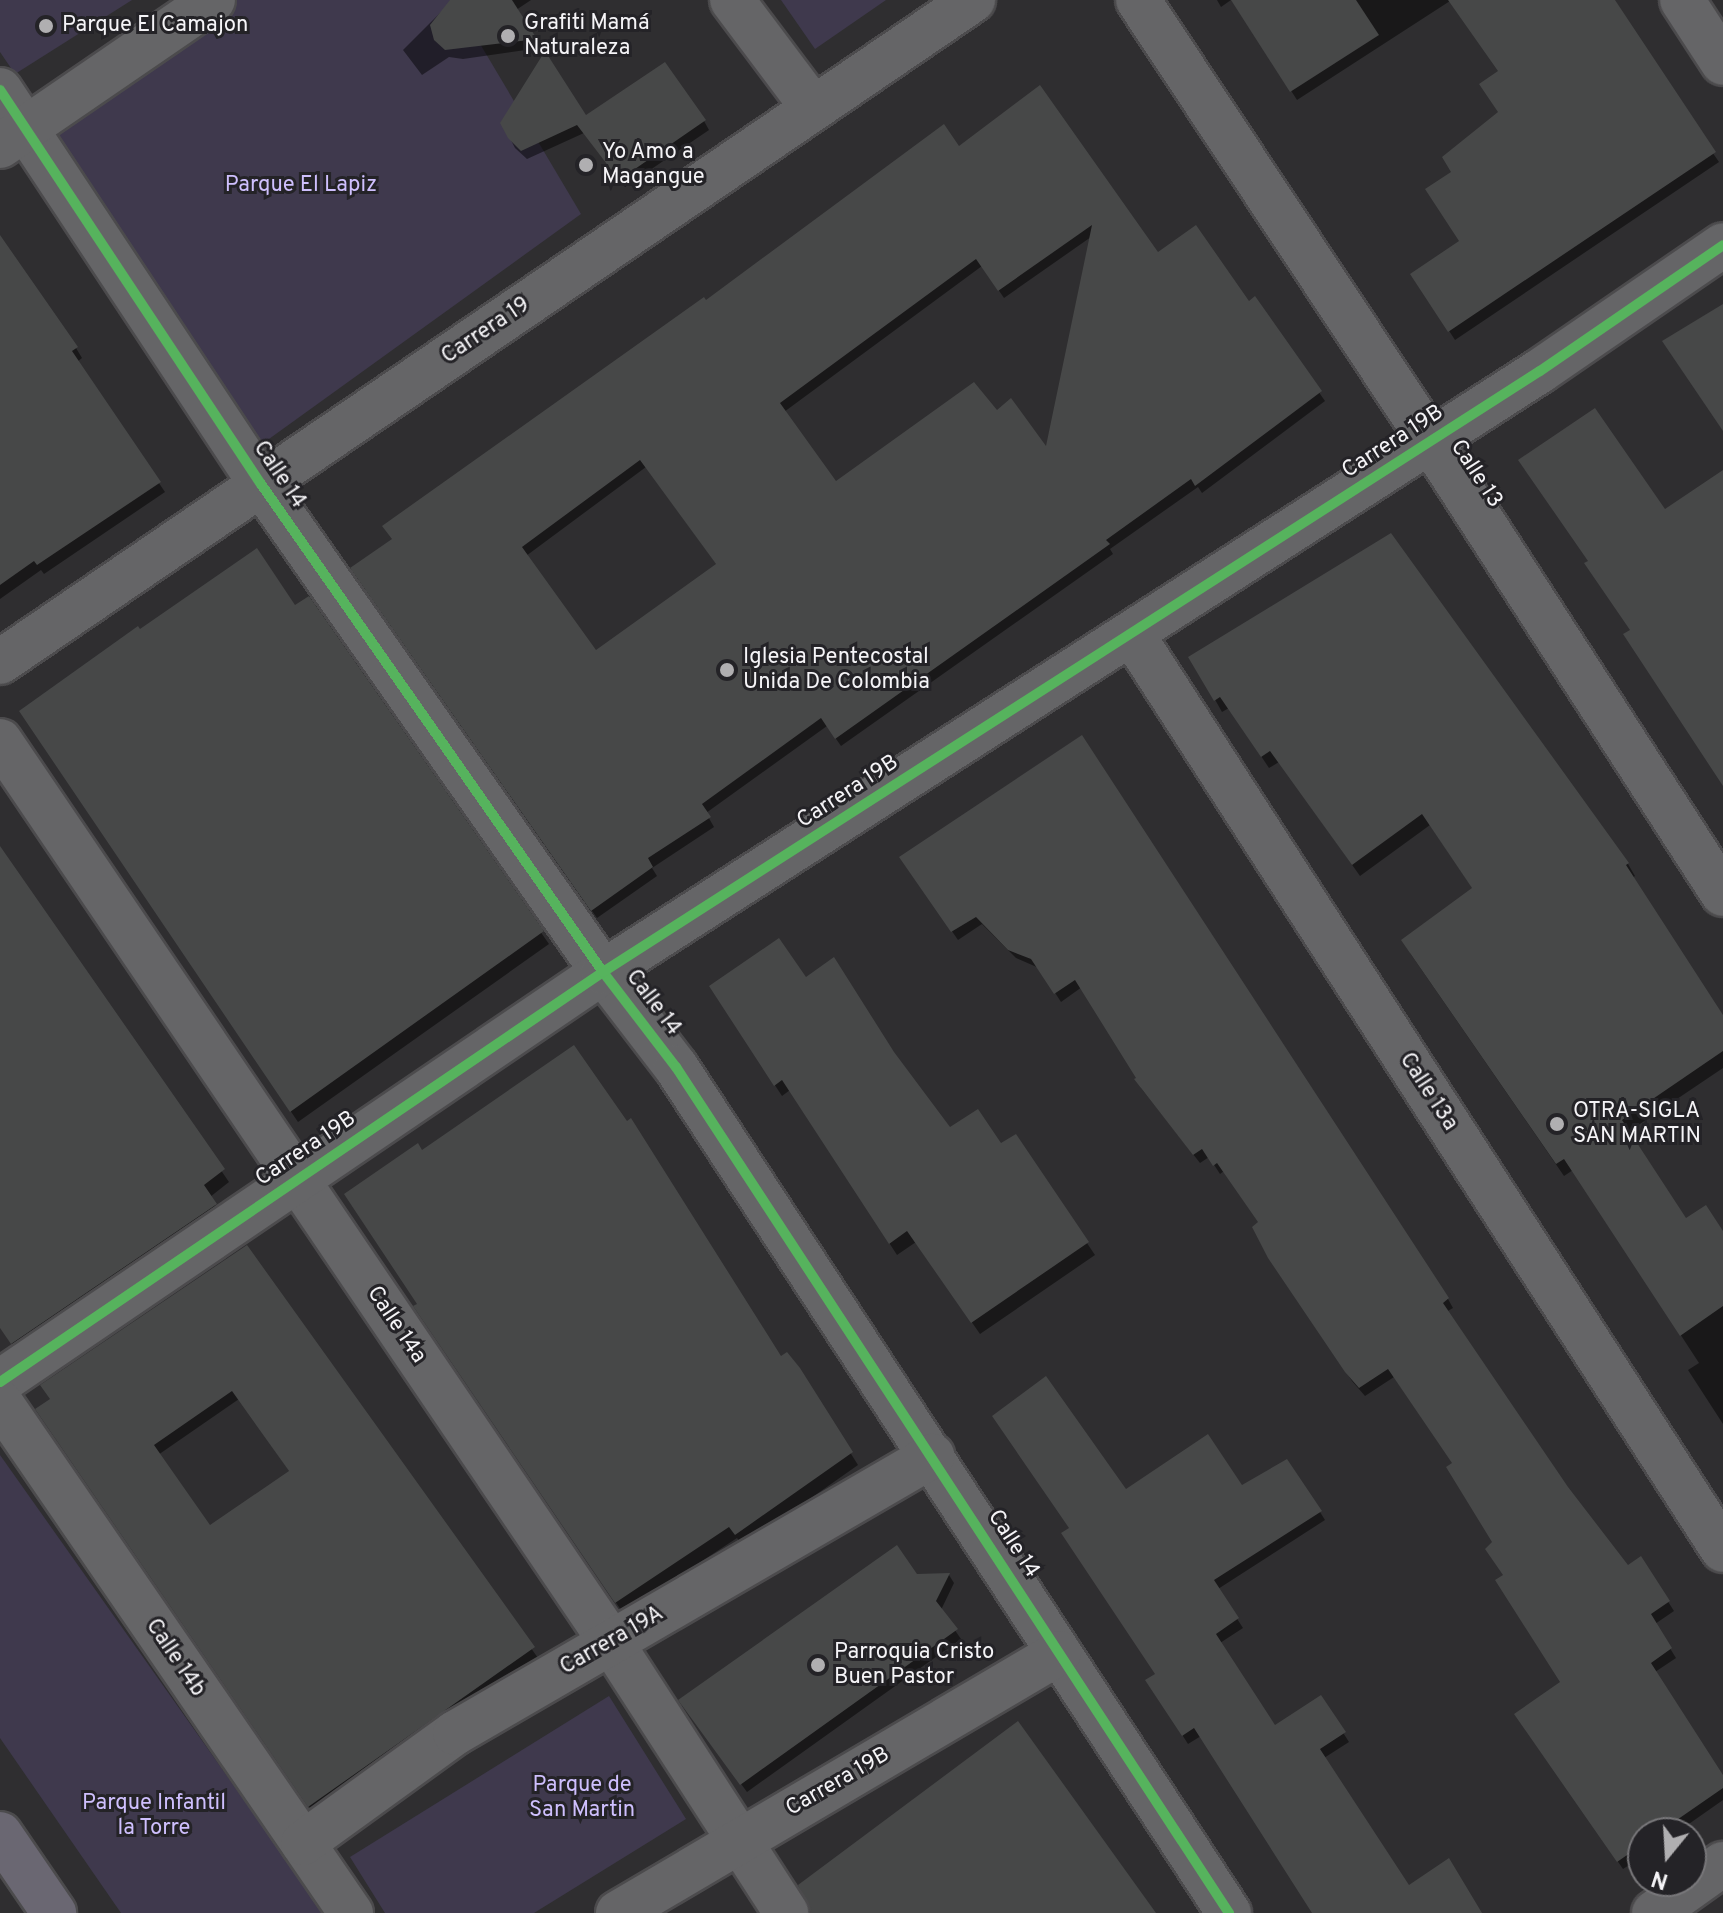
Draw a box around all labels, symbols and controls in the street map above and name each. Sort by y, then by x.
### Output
place label: Grafiti Mamá Naturaleza [524,10,649,62]
place label: Parque El Camajon [62,13,248,39]
marker: Parque El Camajon [37,17,55,35]
marker: Grafiti Mamá Naturaleza [499,27,517,45]
place label: Yo Amo a Magangue [602,139,705,190]
marker: Yo Amo a Magangue [577,156,595,174]
park label: Parque El Lapiz [225,173,377,199]
street label: Carrera 19 [437,292,535,370]
street label: Carrera 19B [1337,400,1449,484]
street label: Calle 13 [1444,435,1508,513]
street label: Calle 14 [247,436,311,514]
place label: Iglesia Pentecostal Unida De Colombia [743,644,930,696]
marker: Iglesia Pentecostal Unida De Colombia [718,661,736,679]
street label: Carrera 19B [792,750,904,834]
street label: Calle 14 [620,965,686,1041]
street label: Calle 13a [1393,1048,1463,1136]
place label: OTRA-SIGLA SAN MARTIN [1573,1098,1701,1150]
street label: Carrera 19B [251,1106,361,1192]
marker: OTRA-SIGLA SAN MARTIN [1548,1115,1566,1133]
street label: Calle 14a [361,1281,431,1369]
street label: Calle 14 [981,1505,1045,1583]
street label: Carrera 19A [556,1601,668,1681]
street label: Calle 14b [139,1614,211,1702]
place label: Parroquia Cristo Buen Pastor [834,1639,994,1690]
marker: Parroquia Cristo Buen Pastor [809,1656,827,1674]
street label: Carrera 19B [782,1742,894,1822]
park label: Parque de San Martin [529,1772,635,1824]
park label: Parque Infantil la Torre [82,1790,226,1842]
north arrow [1627,1817,1707,1897]
text: N [1648,1863,1672,1894]

